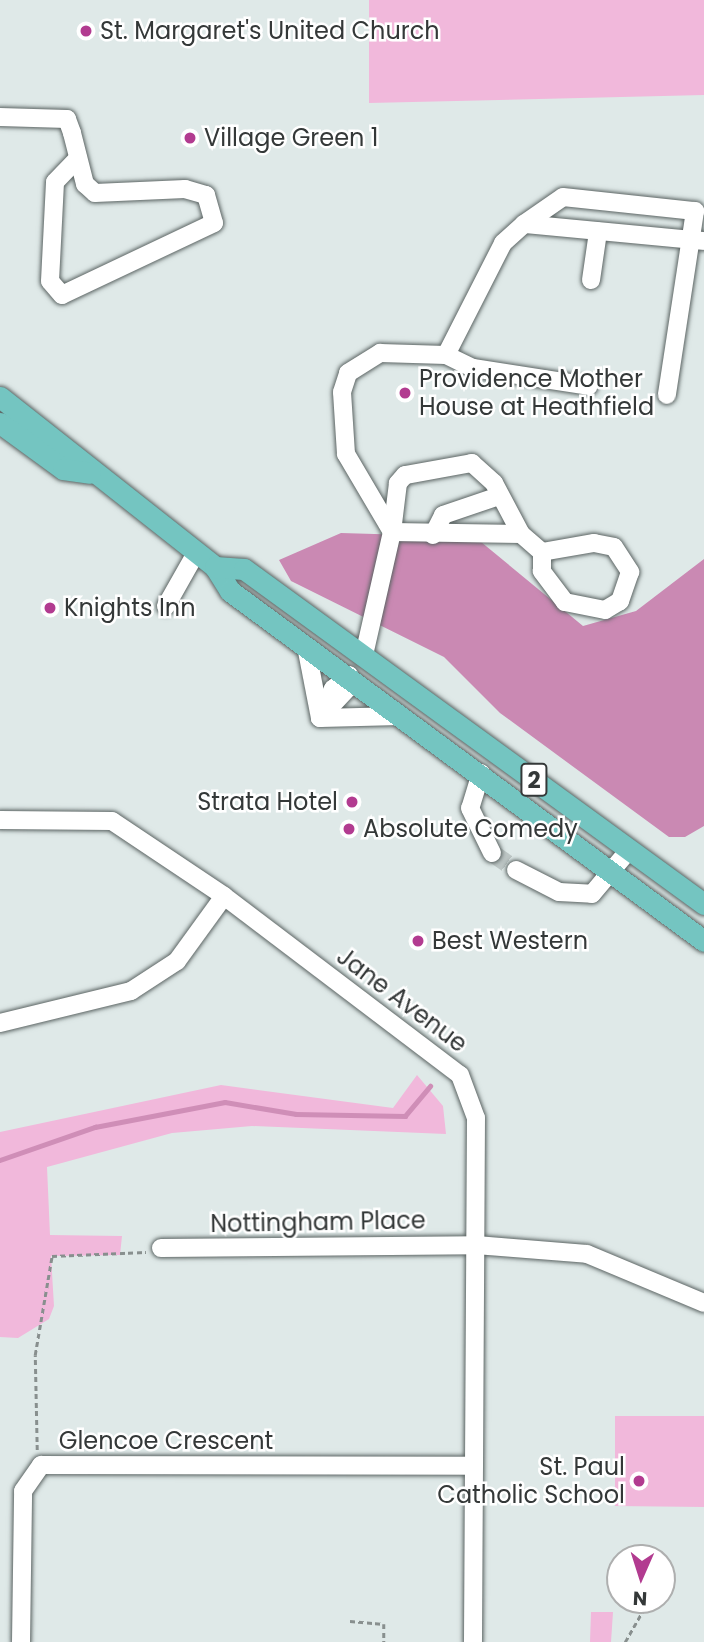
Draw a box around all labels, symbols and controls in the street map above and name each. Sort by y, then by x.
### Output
place label: St. Margaret's United Church [100,17,440,45]
marker: St. Margaret's United Church [78,23,94,39]
place label: Village Green 1 [204,124,379,152]
marker: Village Green 1 [182,130,198,146]
place label: Providence Mother House at Heathfield [419,365,654,421]
marker: Providence Mother House at Heathfield [397,385,413,401]
place label: Knights Inn [64,594,196,622]
marker: Knights Inn [42,600,58,616]
road number: 2 [520,760,548,800]
place label: Strata Hotel [197,788,338,816]
marker: Strata Hotel [344,794,360,810]
place label: Absolute Comedy [363,815,578,843]
marker: Absolute Comedy [341,821,357,837]
place label: Best Western [432,927,588,955]
marker: Best Western [410,933,426,949]
street label: Jane Avenue [331,942,473,1058]
street label: Nottingham Place [210,1206,426,1238]
street label: Glencoe Crescent [59,1427,273,1455]
place label: St. Paul Catholic School [437,1453,625,1509]
marker: St. Paul Catholic School [631,1473,647,1489]
north arrow [606,1544,676,1614]
text: N [632,1585,648,1612]

